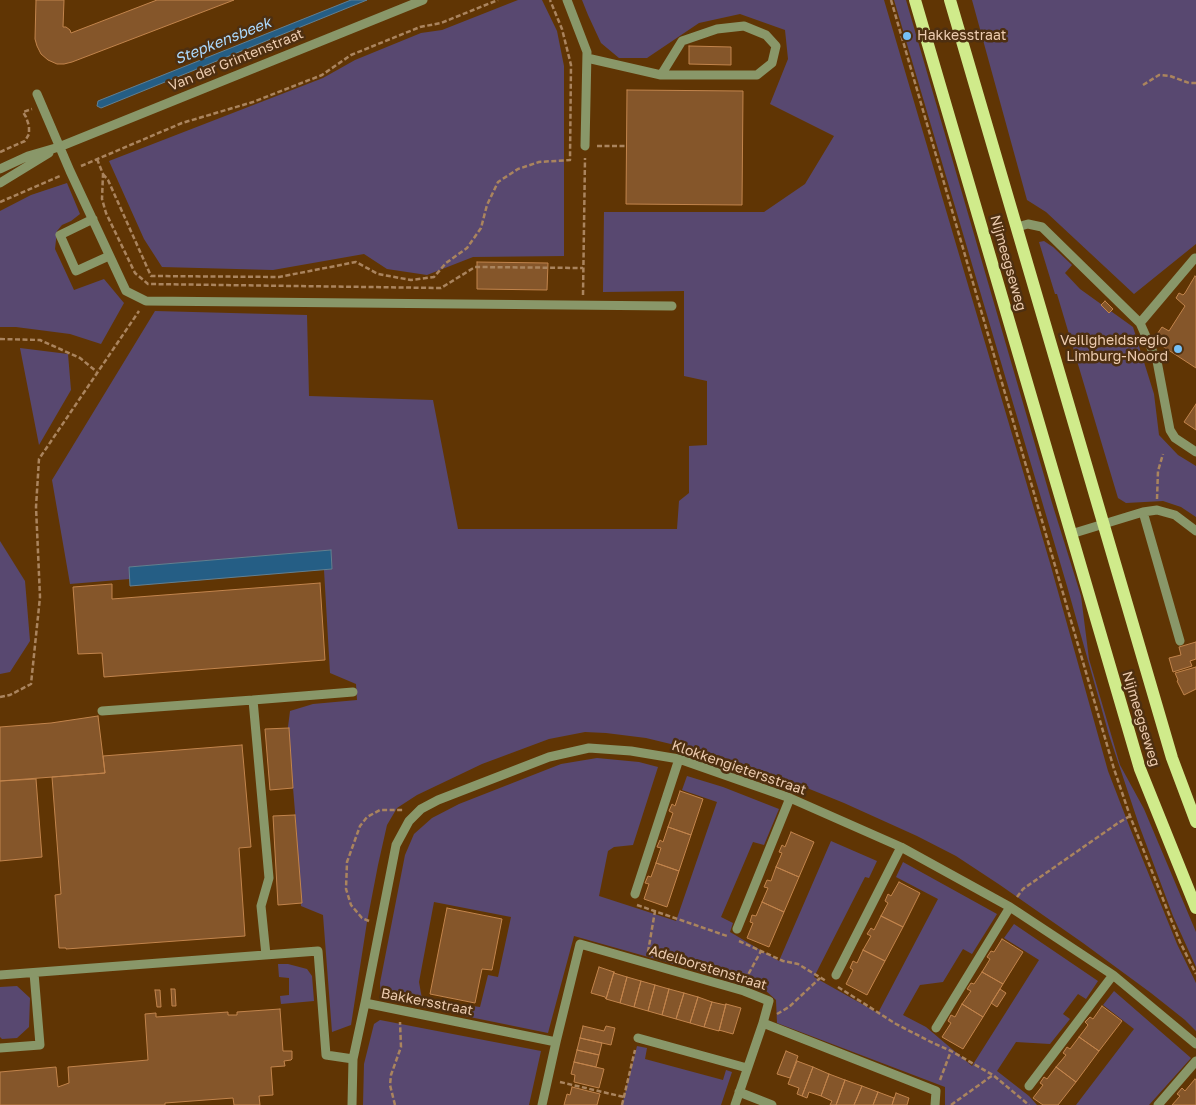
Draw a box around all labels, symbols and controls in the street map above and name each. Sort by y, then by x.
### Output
water label: Stepkensbeek [172,13,274,69]
street label: Van der Grintenstraat [166,25,306,95]
place label: Hakkesstraat [917,28,1006,44]
marker: Hakkesstraat [901,30,913,42]
street label: Nijmeegseweg [986,213,1030,313]
place label: Veiligheidsregio Limburg-Noord [1060,333,1168,366]
marker: Veiligheidsregio Limburg-Noord [1172,343,1184,355]
street label: Nijmeegseweg [1119,669,1163,769]
street label: Klokkengietersstraat [669,737,809,799]
street label: Adelborstenstraat [647,942,769,994]
street label: Bakkersstraat [380,985,474,1019]

